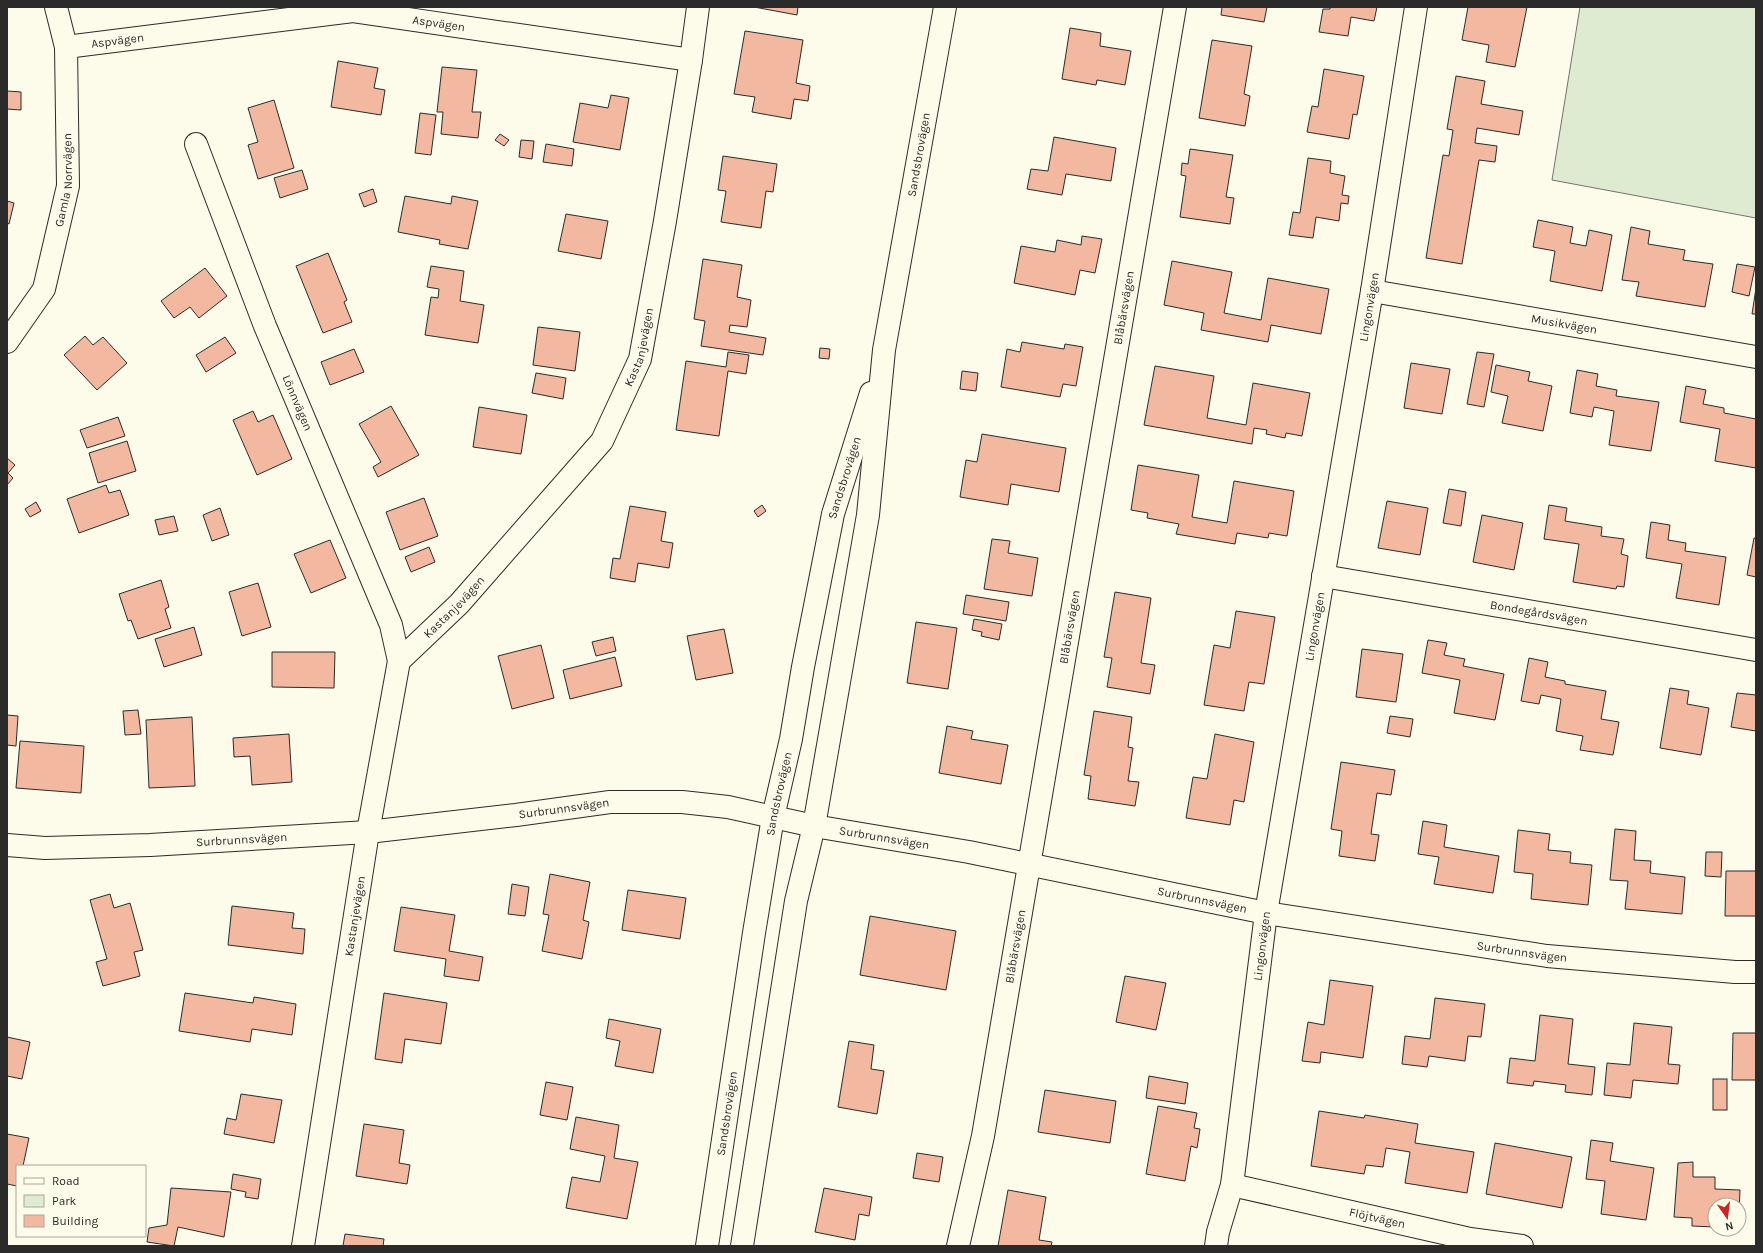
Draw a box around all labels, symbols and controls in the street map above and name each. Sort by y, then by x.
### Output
street label: Aspvägen [412,13,466,34]
street label: Aspvägen [90,30,145,51]
street label: Sandsbrovägen [904,112,933,198]
street label: Gamla Norrvägen [52,133,75,228]
street label: Blåbärsvägen [1111,270,1137,346]
street label: Lingonvägen [1356,271,1382,343]
street label: Kastanjevägen [621,307,656,389]
street label: Musikvägen [1530,311,1598,337]
street label: Lönnvägen [279,373,315,433]
street label: Sandsbrovägen [825,435,864,520]
street label: Kastanjevägen [421,573,487,641]
street label: Blåbärsvägen [1056,589,1083,665]
street label: Lingonvägen [1302,591,1328,662]
street label: Bondegårdsvägen [1489,598,1589,628]
street label: Sandsbrovägen [763,750,795,837]
street label: Surbrunnsvägen [518,795,610,822]
street label: Surbrunnsvägen [838,823,930,852]
street label: Surbrunnsvägen [196,830,288,849]
street label: Kastanjevägen [342,875,368,957]
street label: Surbrunnsvägen [1156,884,1248,916]
street label: Blåbärsvägen [1002,909,1028,985]
street label: Lingonvägen [1251,910,1273,982]
street label: Surbrunnsvägen [1476,938,1568,965]
street label: Sandsbrovägen [714,1070,740,1157]
legend [16,1165,146,1237]
text: Road [52,1174,80,1188]
text: Park [52,1194,77,1208]
north arrow [1707,1197,1747,1237]
street label: Flöjtvägen [1348,1205,1407,1231]
text: Building [52,1214,99,1228]
text: N [1724,1219,1735,1233]

